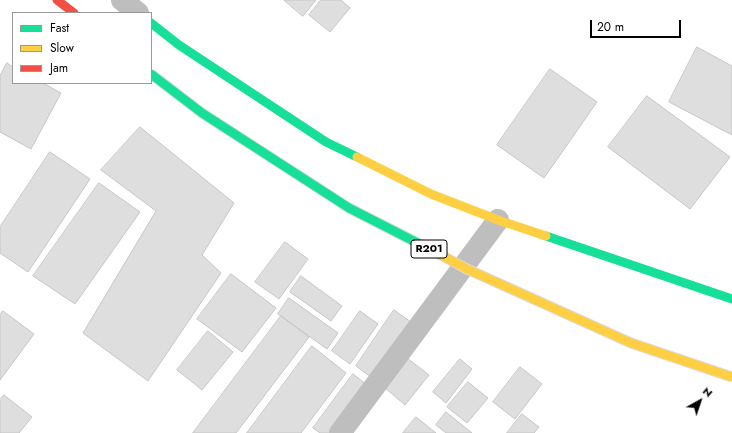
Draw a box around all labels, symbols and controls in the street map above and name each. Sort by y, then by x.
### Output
legend [12,12,152,84]
scale bar [592,12,683,38]
text: 20 m [597,18,624,36]
text: Fast [50,19,69,37]
text: Slow [50,39,74,57]
text: Jam [50,59,68,77]
road number: R201 [411,240,447,258]
north arrow [680,381,720,421]
text: N [699,383,716,401]

